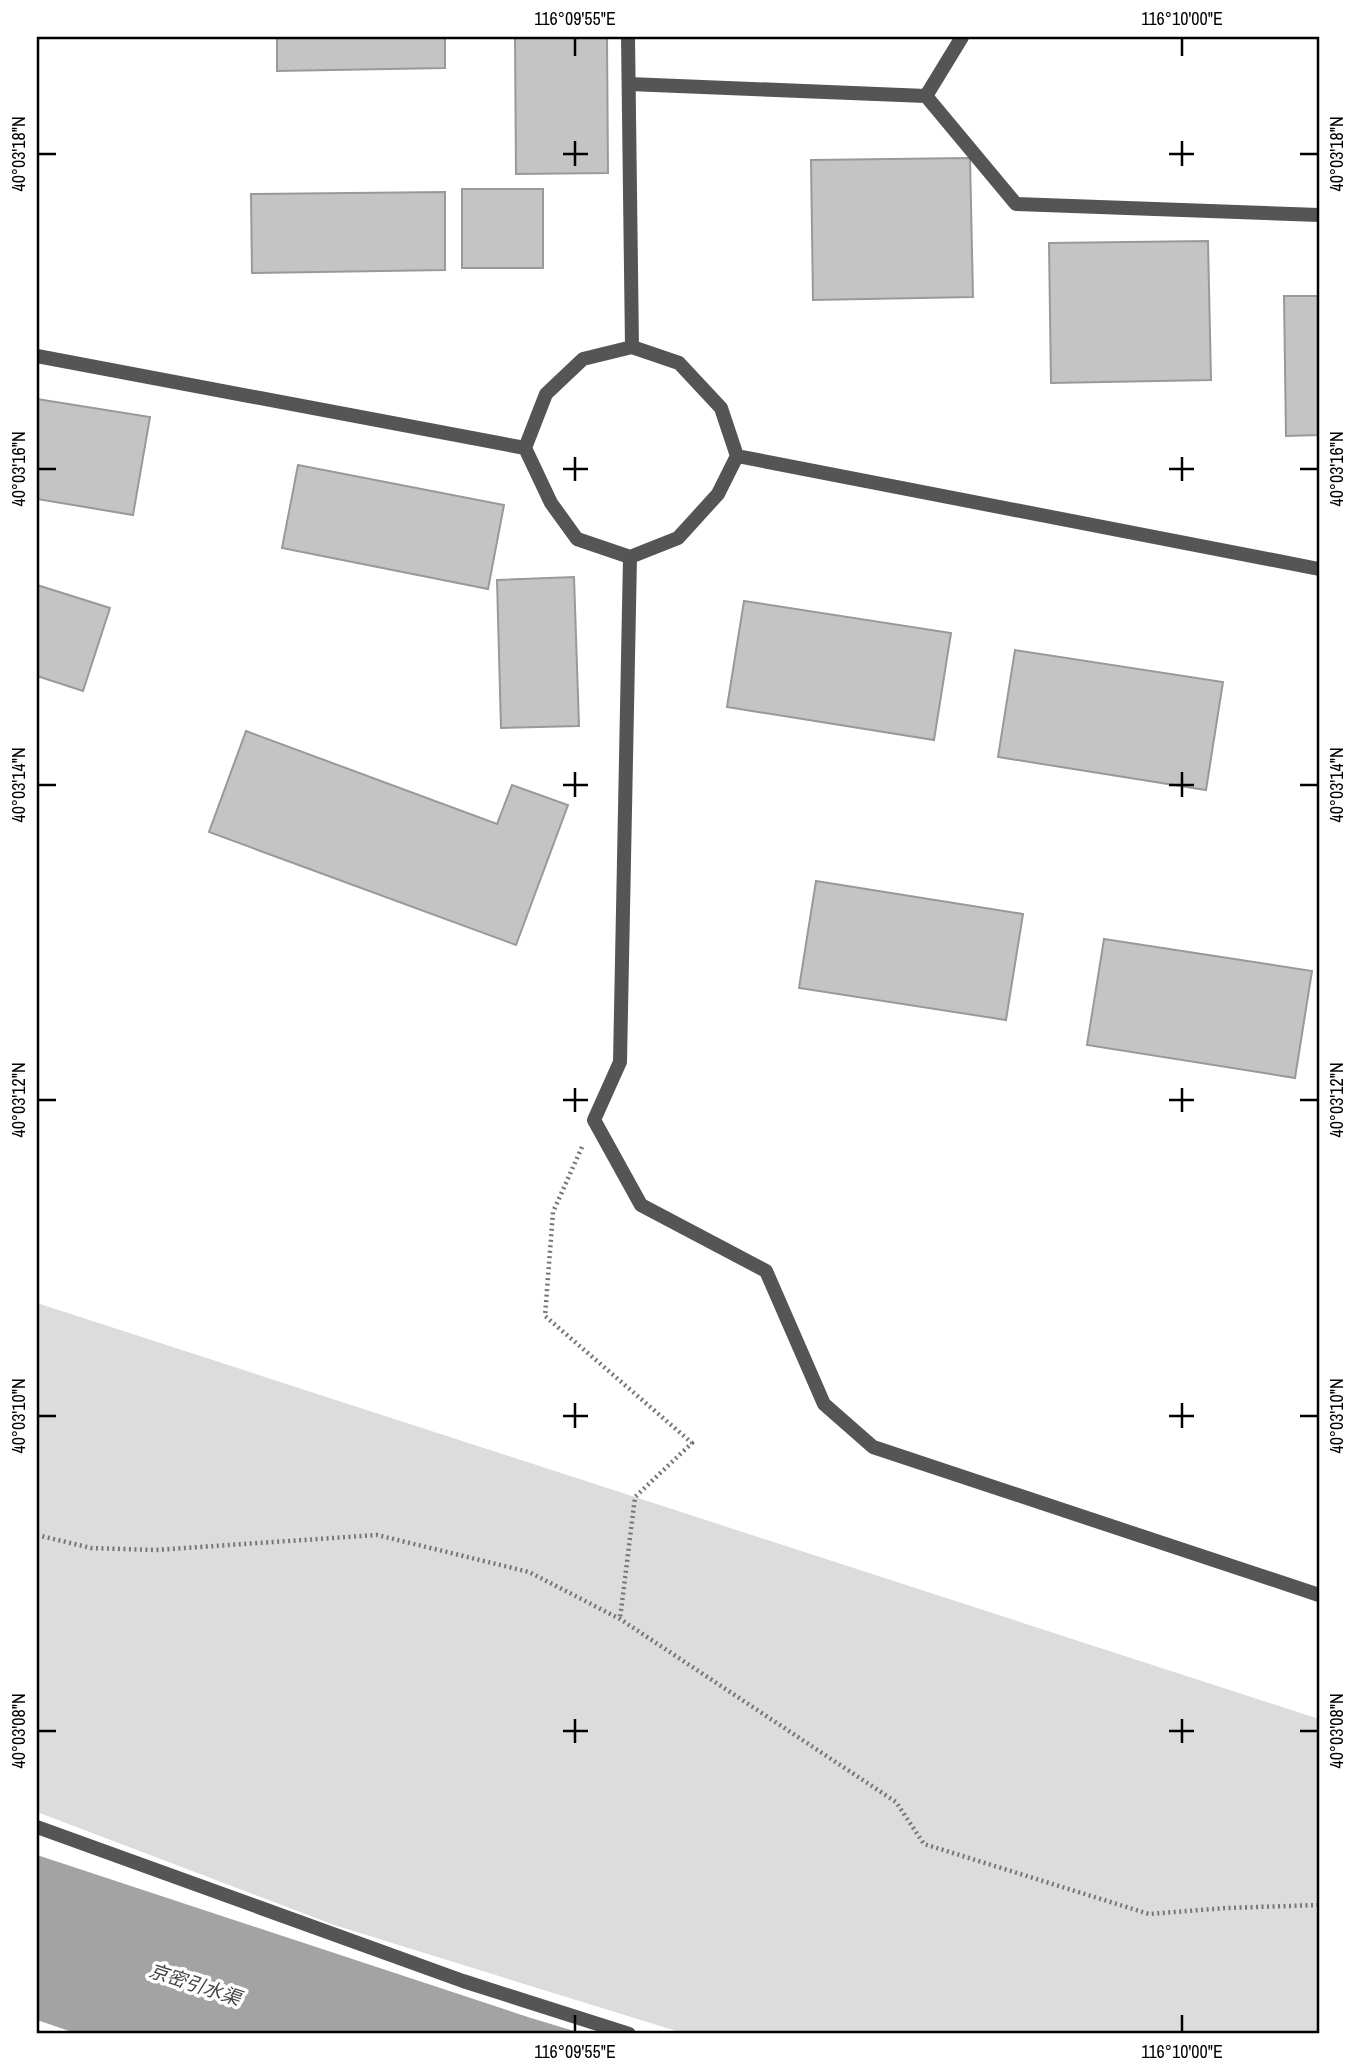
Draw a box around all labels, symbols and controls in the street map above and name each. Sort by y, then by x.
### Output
text: 116°09'55"E [534,6,616,31]
text: 116°10'00"E [1141,6,1223,31]
text: 40°03'18"N [6,116,31,192]
text: 40°03'18"N [1324,116,1349,192]
text: 40°03'16"N [6,431,31,507]
text: 40°03'16"N [1324,431,1349,507]
text: 40°03'14"N [6,747,31,823]
text: 40°03'14"N [1324,747,1349,823]
text: 40°03'12"N [6,1062,31,1138]
text: 40°03'12"N [1324,1062,1349,1138]
text: 40°03'10"N [6,1378,31,1454]
text: 40°03'10"N [1324,1378,1349,1454]
text: 40°03'08"N [6,1693,31,1769]
text: 40°03'08"N [1324,1693,1349,1769]
water label: 京密引水渠 [146,1957,247,2012]
text: 116°09'55"E [534,2039,616,2064]
text: 116°10'00"E [1141,2039,1223,2064]

